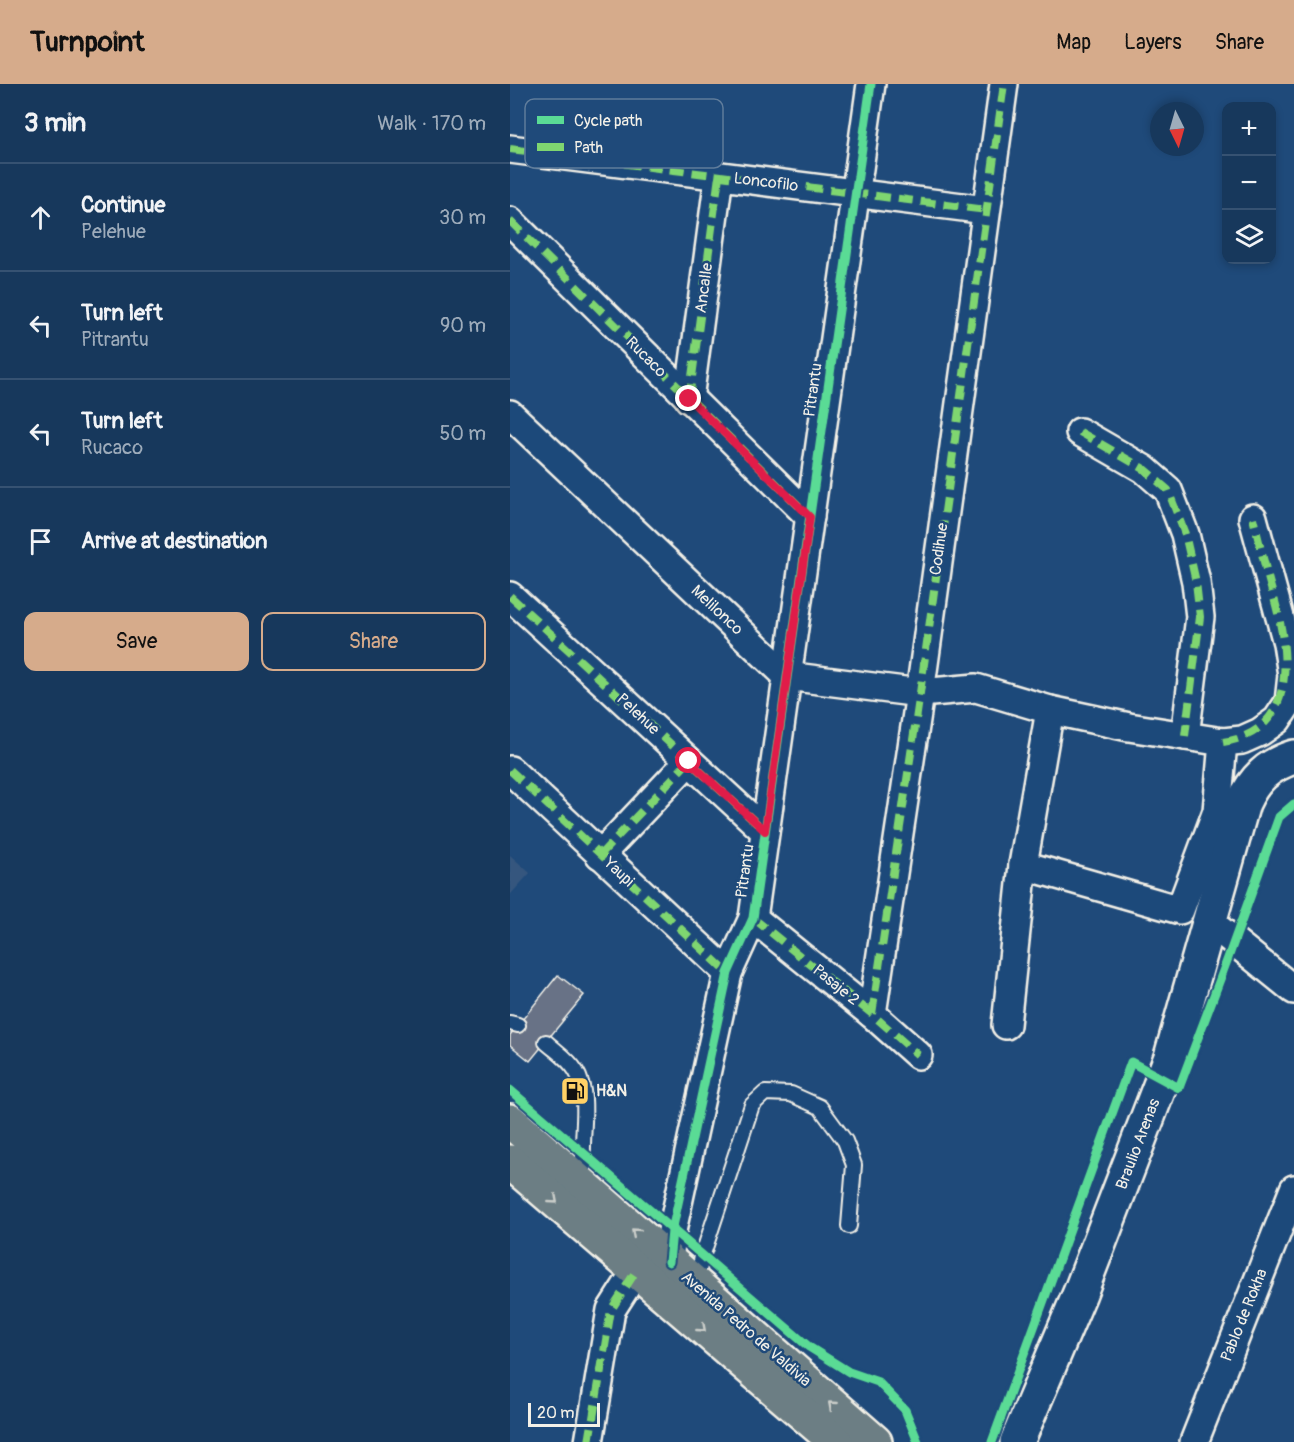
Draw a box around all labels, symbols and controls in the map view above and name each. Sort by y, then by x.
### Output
text: Turnpoint [30,25,144,60]
text: Map [1056,29,1091,56]
text: Layers [1124,29,1182,56]
text: Share [1215,29,1264,56]
legend [525,99,723,168]
north arrow [1150,102,1204,156]
map controls [1222,102,1276,264]
button: + [1222,102,1276,156]
text: 3 min [24,107,86,139]
text: Walk · 170 m [377,111,486,136]
text: Cycle path [574,111,642,131]
text: Path [574,138,603,158]
button: − [1222,156,1276,210]
street label: Loncofilo [733,168,800,196]
text: Continue [81,191,165,219]
icon: ahead [24,201,57,234]
text: 30 m [439,205,486,230]
button: layers [1222,210,1276,264]
text: Pelehue [81,219,146,244]
street label: Ancalle [691,261,717,314]
text: Turn left [81,299,163,327]
icon: left [24,309,57,342]
text: 90 m [440,313,486,338]
text: Pitrantu [81,327,149,352]
street label: Rucaco [621,332,671,382]
street label: Pitrantu [799,362,827,418]
route end [675,385,701,411]
text: Turn left [81,407,163,435]
icon: left [24,417,57,450]
text: 50 m [439,421,486,446]
text: Rucaco [81,435,143,460]
street label: Codihue [925,521,953,576]
icon: arrive [24,525,57,558]
text: Arrive at destination [81,527,267,555]
street label: Melilonco [687,581,748,639]
button: Save [24,612,249,671]
button: Share [261,612,486,671]
street label: Pelehue [612,689,664,739]
route start [675,747,701,773]
street label: Pitrantu [731,843,759,899]
street label: Yaupi [599,852,638,891]
street label: Pasaje 2 [809,960,863,1010]
fuel station icon: H&N [559,1075,591,1107]
place label: H&N [596,1081,627,1101]
street label: Braulio Arenas [1112,1096,1164,1192]
one-way arrow [547,1193,558,1204]
one-way arrow [631,1228,642,1239]
street label: Pablo de Rokha [1216,1266,1272,1364]
street label: Avenida Pedro de Valdivia [677,1267,815,1391]
one-way arrow [695,1320,706,1331]
scale bar [528,1400,600,1428]
one-way arrow [828,1401,839,1412]
text: 20 m [537,1403,575,1423]

